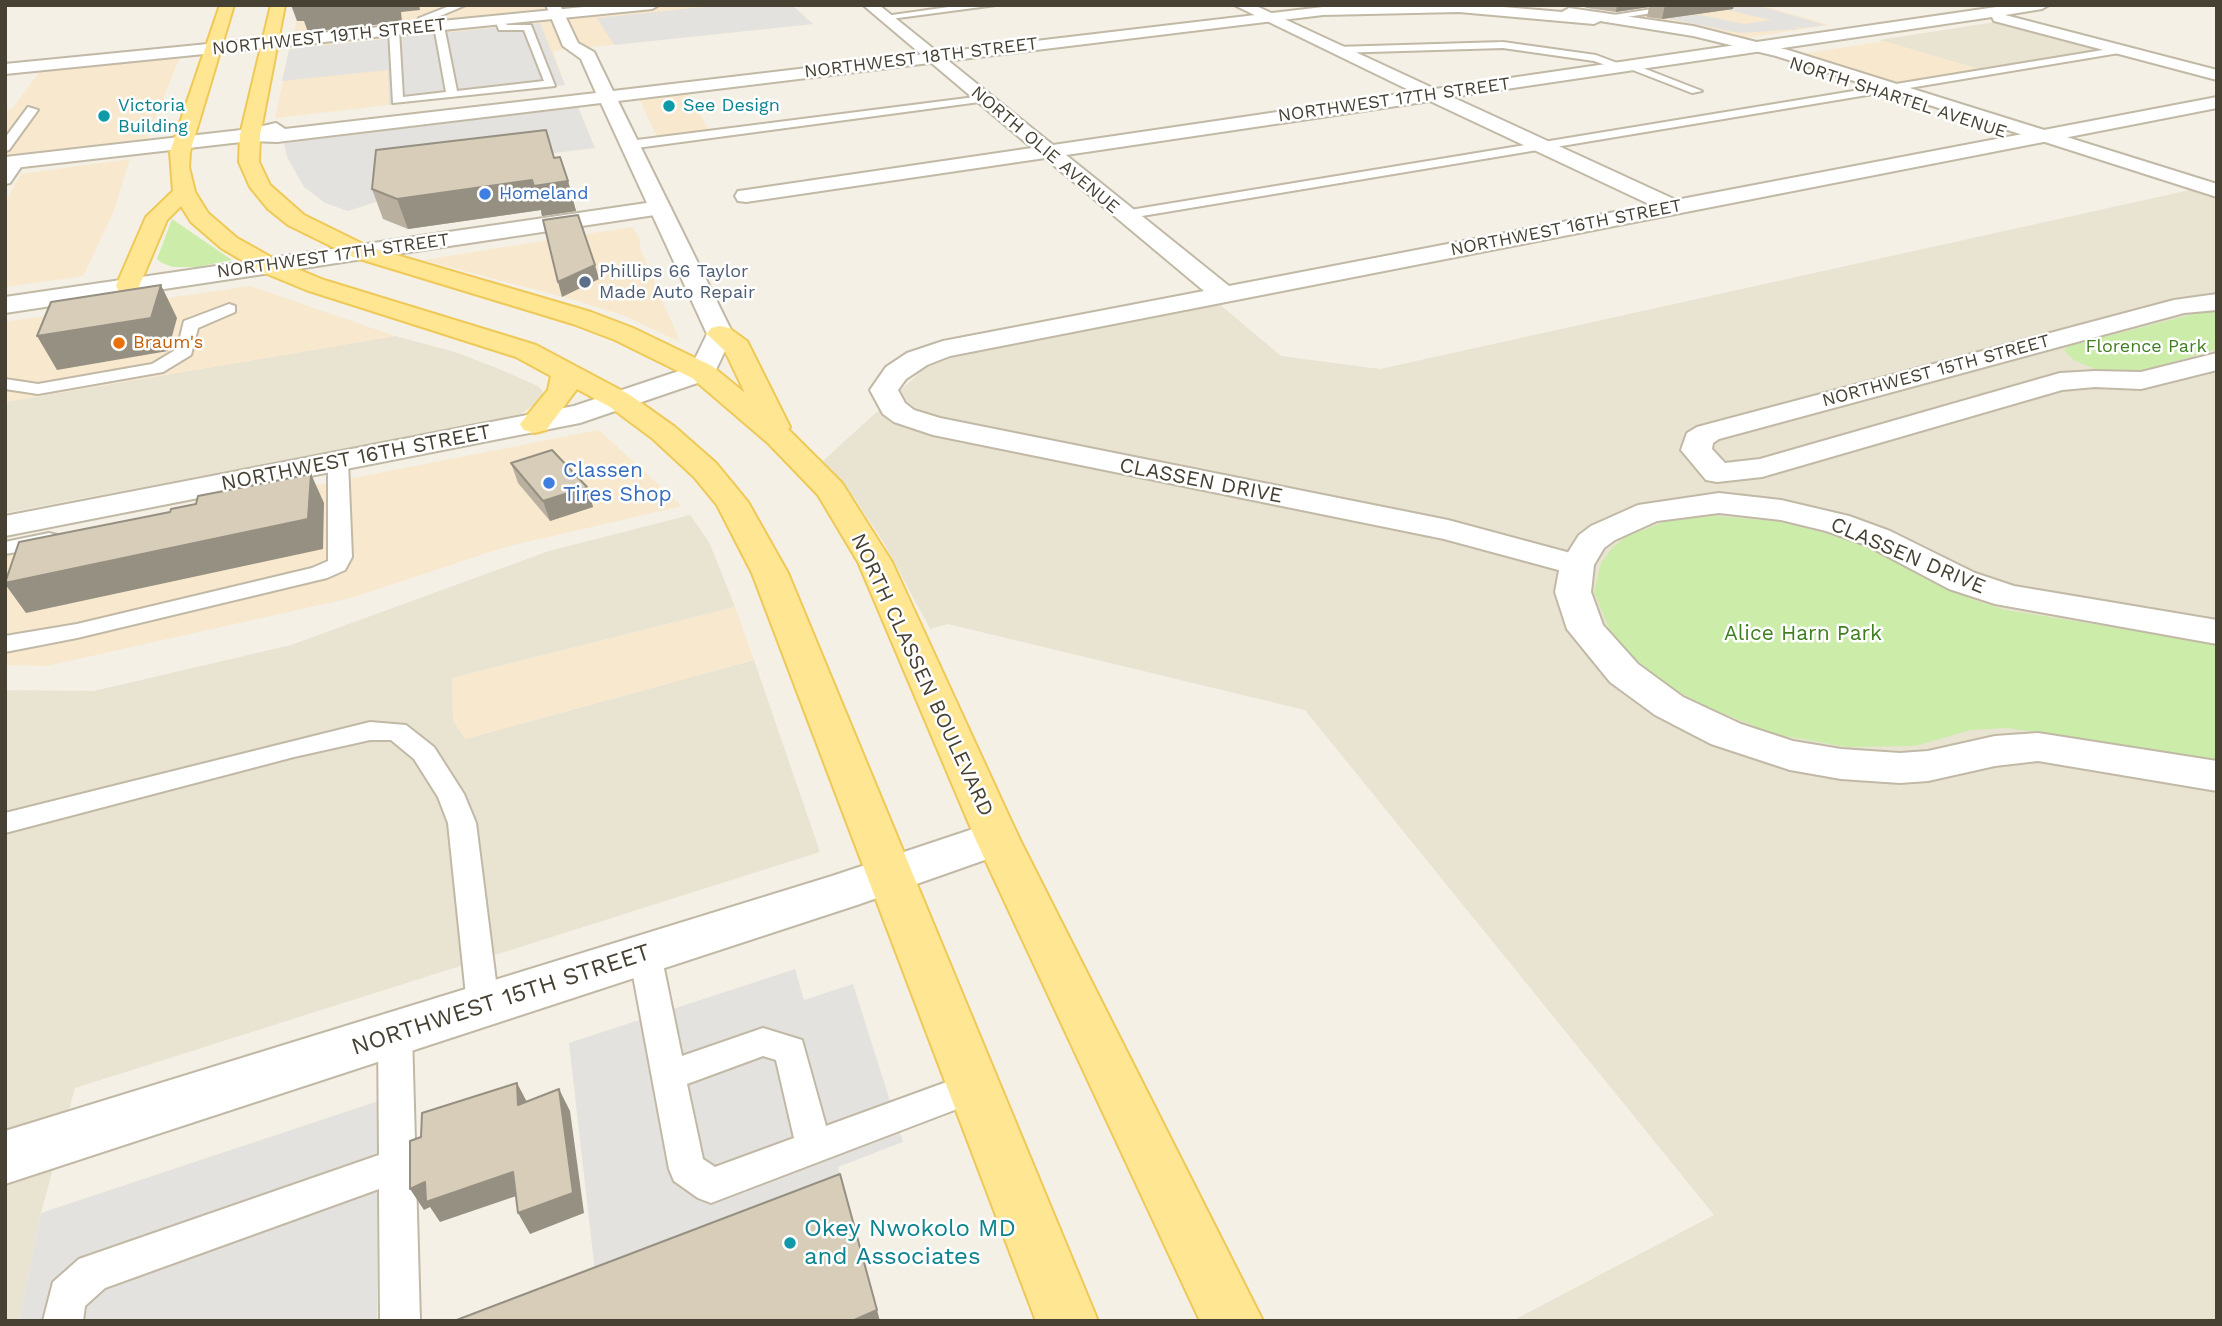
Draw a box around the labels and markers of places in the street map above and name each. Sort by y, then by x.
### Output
place label: Victoria Building [118,95,188,138]
place label: See Design [683,95,780,117]
marker: See Design [661,98,677,114]
marker: Victoria Building [96,108,112,124]
place label: Homeland [499,183,589,205]
marker: Homeland [477,186,493,202]
place label: Phillips 66 Taylor Made Auto Repair [599,261,755,304]
marker: Phillips 66 Taylor Made Auto Repair [577,274,593,290]
place label: Braum's [133,332,203,354]
marker: Braum's [111,335,127,351]
place label: Classen Tires Shop [563,458,672,508]
marker: Classen Tires Shop [541,475,557,491]
place label: Okey Nwokolo MD and Associates [804,1215,1016,1271]
marker: Okey Nwokolo MD and Associates [782,1235,798,1251]

